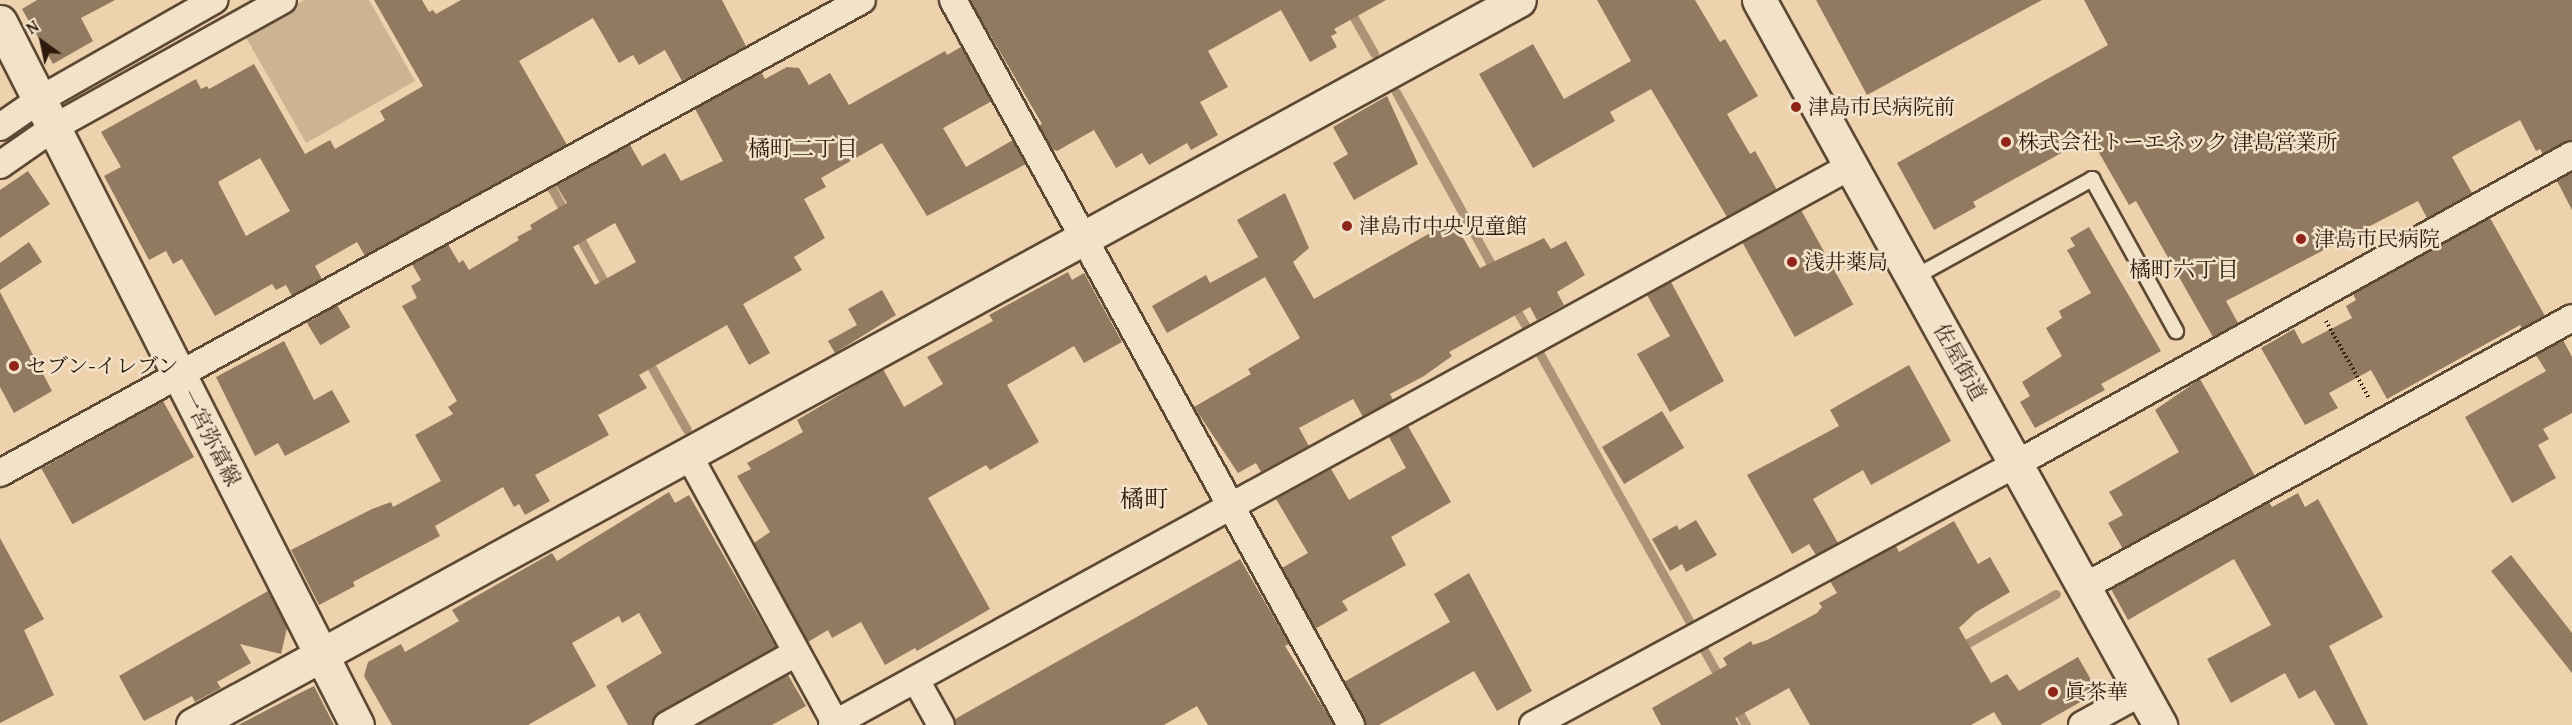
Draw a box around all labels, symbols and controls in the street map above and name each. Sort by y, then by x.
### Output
north arrow [12,12,72,72]
text: N [21,14,43,40]
place label: 津島市民病院前 [1808,94,1955,120]
marker: 津島市民病院前 [1789,100,1803,114]
place label: 株式会社トーエネック 津島営業所 [2018,129,2338,155]
marker: 株式会社トーエネック 津島営業所 [1999,135,2013,149]
district label: 橘町二丁目 [748,136,858,162]
place label: 津島市中央児童館 [1359,213,1527,239]
marker: 津島市中央児童館 [1340,219,1354,233]
place label: 津島市民病院 [2314,226,2440,252]
marker: 津島市民病院 [2292,230,2310,248]
place label: 浅井薬局 [1804,249,1888,275]
marker: 浅井薬局 [1785,255,1799,269]
district label: 橘町六丁目 [2129,257,2239,283]
street label: 佐屋街道 [1929,319,1991,405]
place label: セブン-イレブン [26,353,180,379]
marker: セブン-イレブン [7,359,21,373]
street label: 一宮弥富線 [176,386,246,490]
district label: 橘町 [1120,485,1168,513]
place label: 眞茶華 [2065,679,2128,705]
marker: 眞茶華 [2046,685,2060,699]

